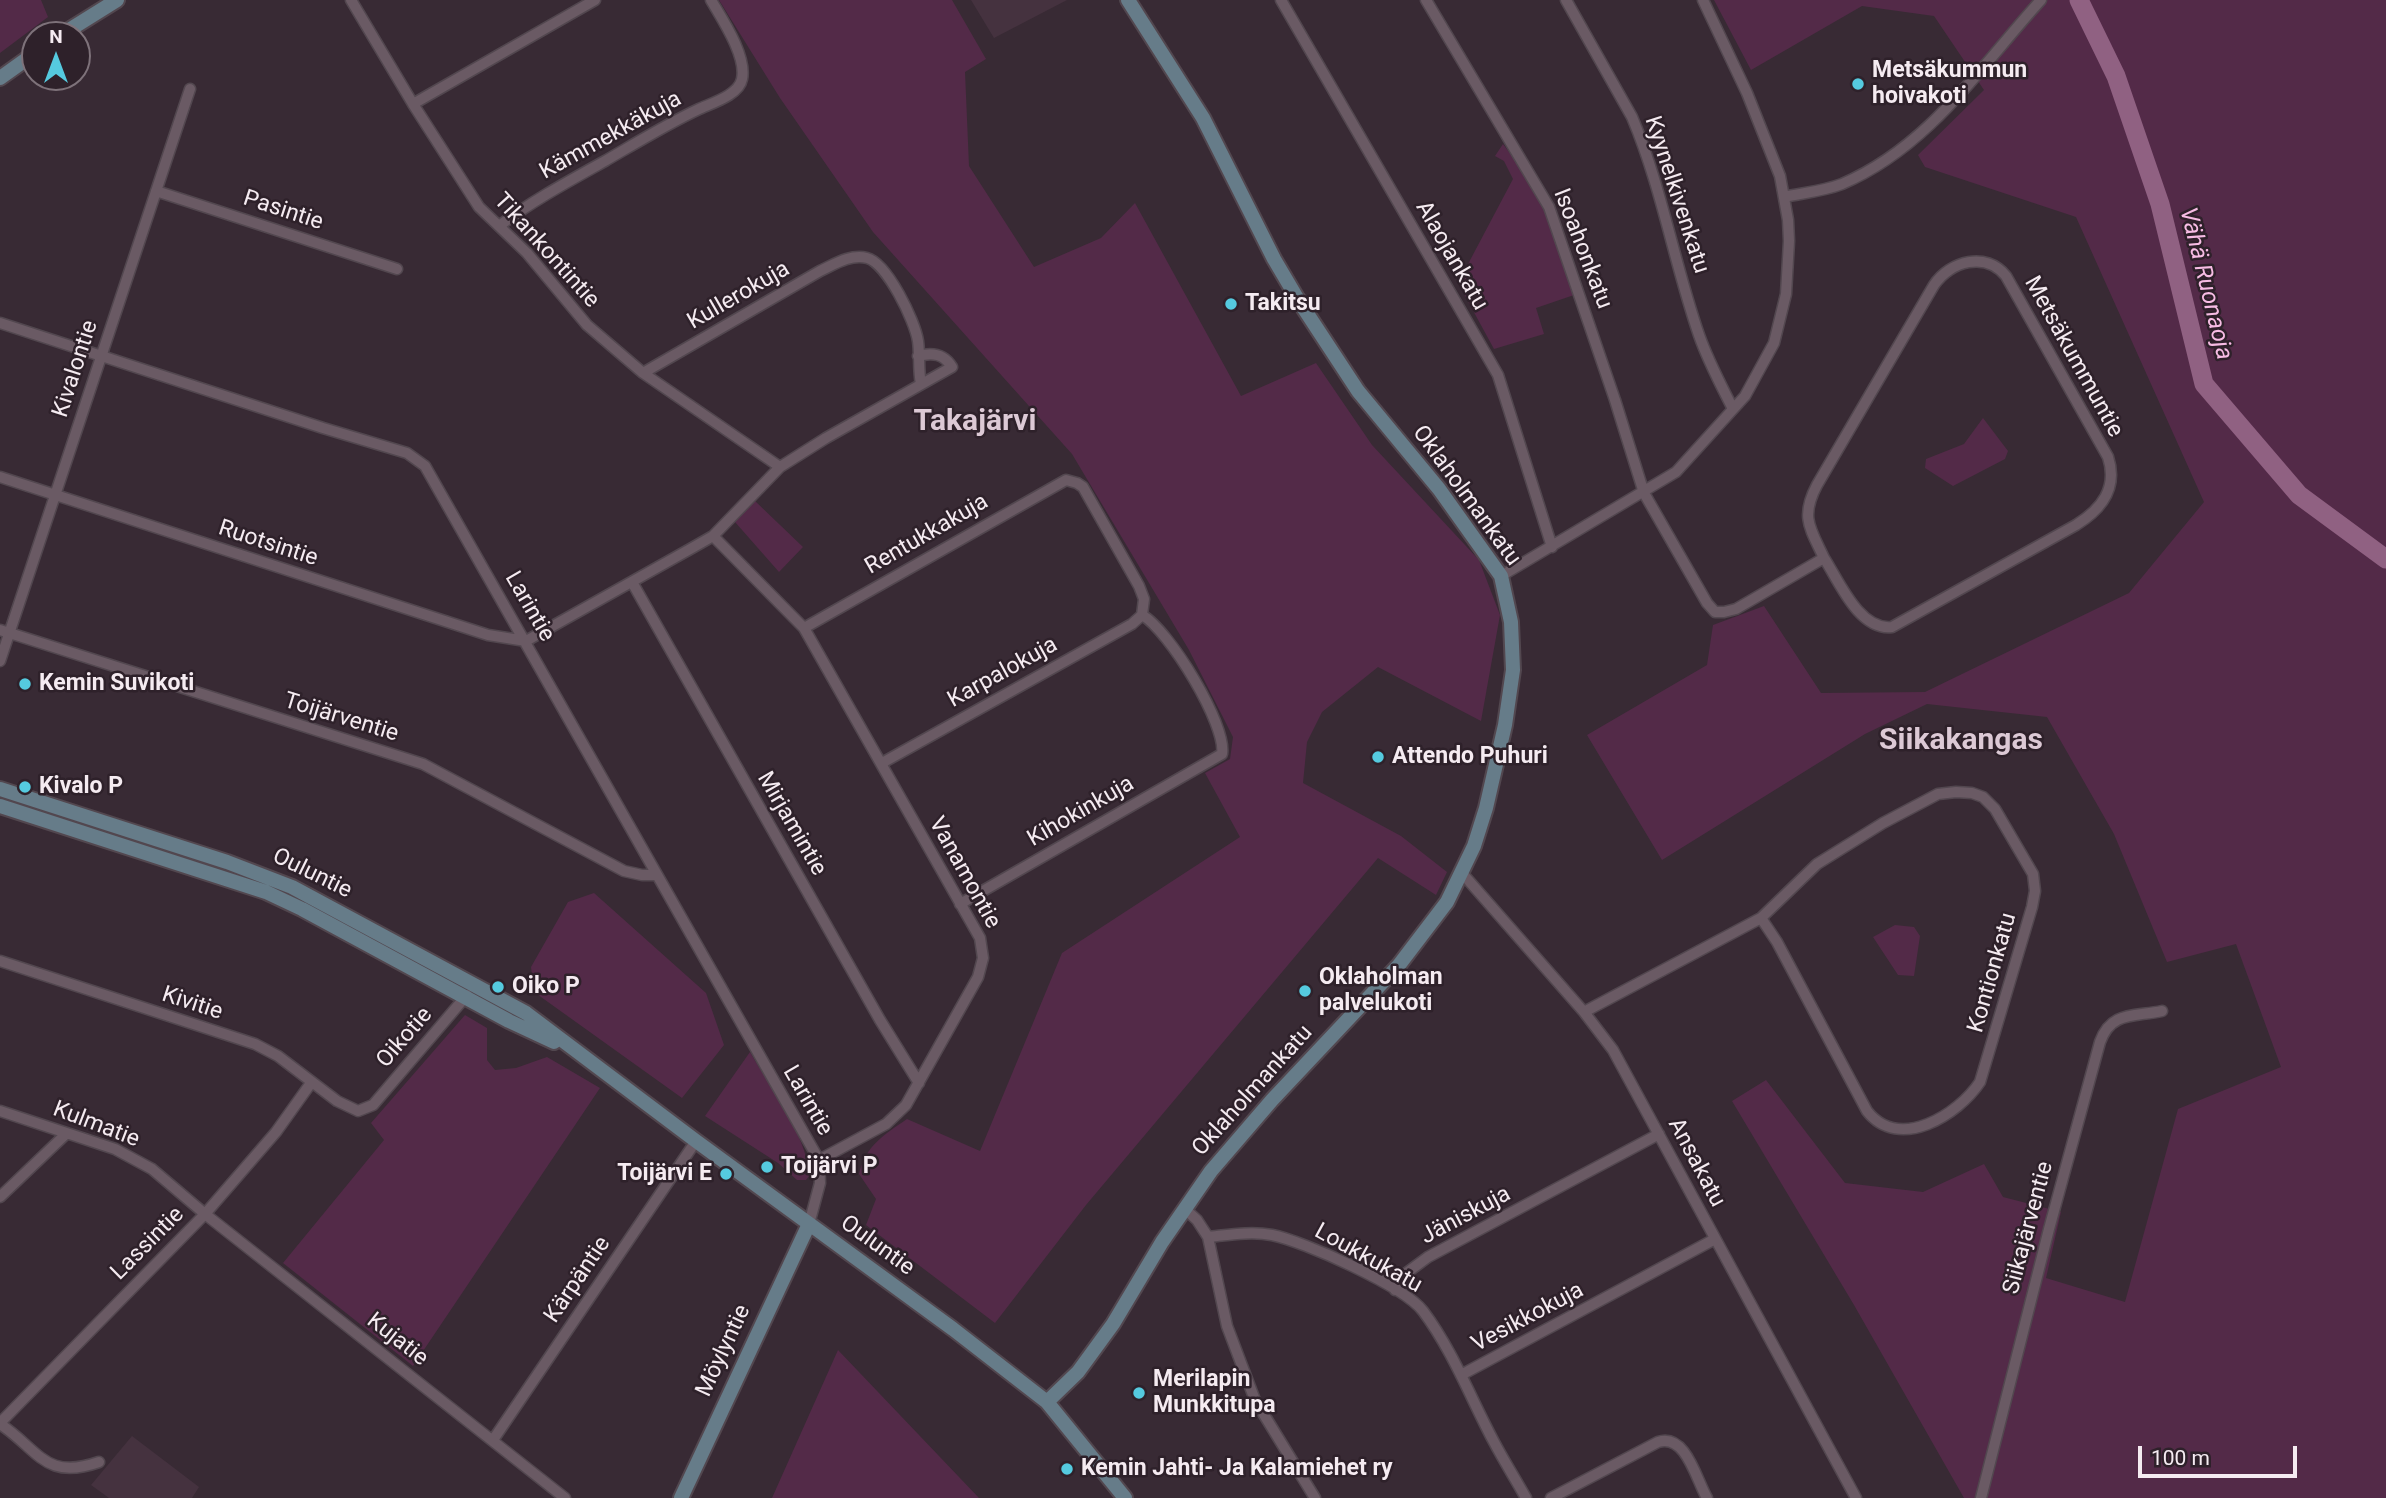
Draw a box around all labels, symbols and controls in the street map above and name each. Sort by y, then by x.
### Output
north arrow [21,21,91,91]
text: N [49,25,63,48]
place label: Metsäkummun hoivakoti [1872,57,2027,111]
marker: Metsäkummun hoivakoti [1850,76,1866,92]
street label: Kämmekkäkuja [535,86,687,186]
street label: Kyynelkivenkatu [1638,113,1714,277]
street label: Pasintie [240,185,326,237]
street label: Isoahonkatu [1546,185,1618,313]
street label: Tikankontintie [487,188,605,314]
street label: Alaojankatu [1409,197,1493,315]
water label: Vähä Ruonaoja [2172,205,2238,363]
street label: Kullerokuja [683,256,795,336]
street label: Metsäkummuntie [2017,272,2129,442]
place label: Takitsu [1245,290,1321,318]
marker: Takitsu [1223,296,1239,312]
street label: Kivalontie [47,317,105,421]
district label: Takajärvi [914,404,1036,440]
street label: Oklaholmankatu [1406,420,1526,572]
street label: Rentukkakuja [861,489,993,581]
street label: Ruotsintie [215,515,321,573]
street label: Larintie [498,567,560,647]
street label: Karpalokuja [943,632,1063,714]
place label: Kemin Suvikoti [39,670,194,698]
marker: Kemin Suvikoti [17,676,33,692]
street label: Toijärventie [280,687,402,749]
district label: Siikakangas [1879,723,2043,759]
place label: Attendo Puhuri [1392,743,1548,771]
marker: Attendo Puhuri [1370,749,1386,765]
street label: Mirjamintie [750,767,832,881]
street label: Kihokinkuja [1023,771,1139,853]
place label: Kivalo P [39,773,123,801]
marker: Kivalo P [17,779,33,795]
street label: Vanamontie [922,812,1006,934]
street label: Ouluntie [268,843,356,905]
street label: Kontionkatu [1963,910,2023,1036]
place label: Oklaholman palvelukoti [1319,964,1443,1018]
place label: Oiko P [512,973,580,1001]
marker: Oiko P [490,979,506,995]
street label: Kivitie [158,981,226,1027]
marker: Oklaholman palvelukoti [1297,983,1313,999]
street label: Oikotie [371,1002,439,1074]
street label: Oklaholmankatu [1187,1020,1319,1162]
street label: Larintie [776,1061,838,1141]
street label: Kulmatie [49,1096,143,1154]
street label: Ansakatu [1661,1114,1731,1212]
place label: Toijärvi P [781,1153,878,1181]
marker: Toijärvi P [759,1159,775,1175]
street label: Siikajärventie [1998,1159,2060,1297]
place label: Toijärvi E [617,1160,712,1188]
marker: Toijärvi E [718,1166,734,1182]
street label: Jäniskuja [1416,1181,1516,1251]
street label: Lassintie [106,1202,190,1286]
street label: Ouluntie [835,1210,919,1282]
street label: Loukkukatu [1309,1218,1427,1300]
street label: Kärpäntie [539,1232,617,1328]
street label: Vesikkokuja [1467,1277,1589,1359]
street label: Möylyntie [691,1301,757,1401]
street label: Kujatie [361,1308,433,1372]
place label: Merilapin Munkkitupa [1153,1366,1275,1420]
marker: Merilapin Munkkitupa [1131,1385,1147,1401]
scale bar [2141,1432,2300,1476]
text: 100 m [2151,1446,2210,1470]
place label: Kemin Jahti- Ja Kalamiehet ry [1081,1455,1393,1483]
marker: Kemin Jahti- Ja Kalamiehet ry [1059,1461,1075,1477]

